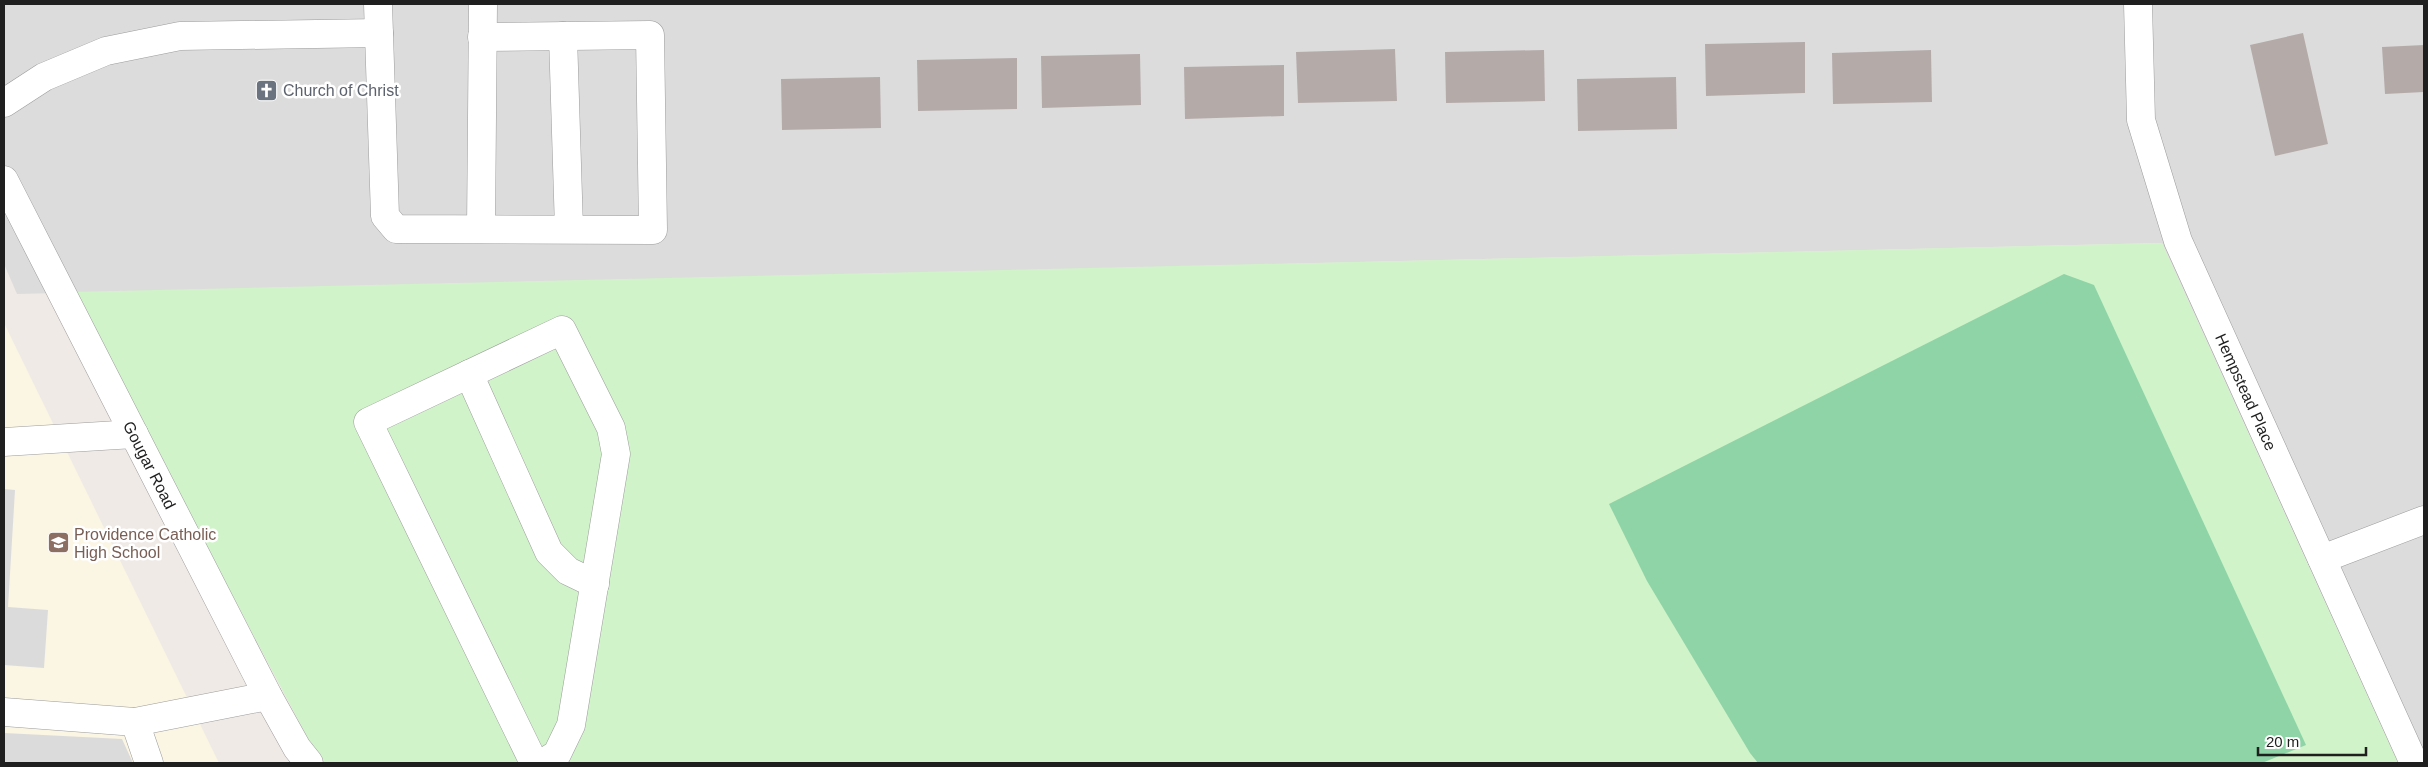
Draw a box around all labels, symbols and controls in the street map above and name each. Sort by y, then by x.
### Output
church icon: Church of Christ [255,78,279,102]
place label: Church of Christ [283,82,399,99]
street label: Hempstead Place [2212,331,2280,453]
street label: Gougar Road [120,418,179,512]
place label: Providence Catholic High School [74,526,216,561]
school or university icon: Providence Catholic High School [46,531,70,555]
scale bar [2258,724,2366,756]
text: 20 m [2266,733,2299,750]

